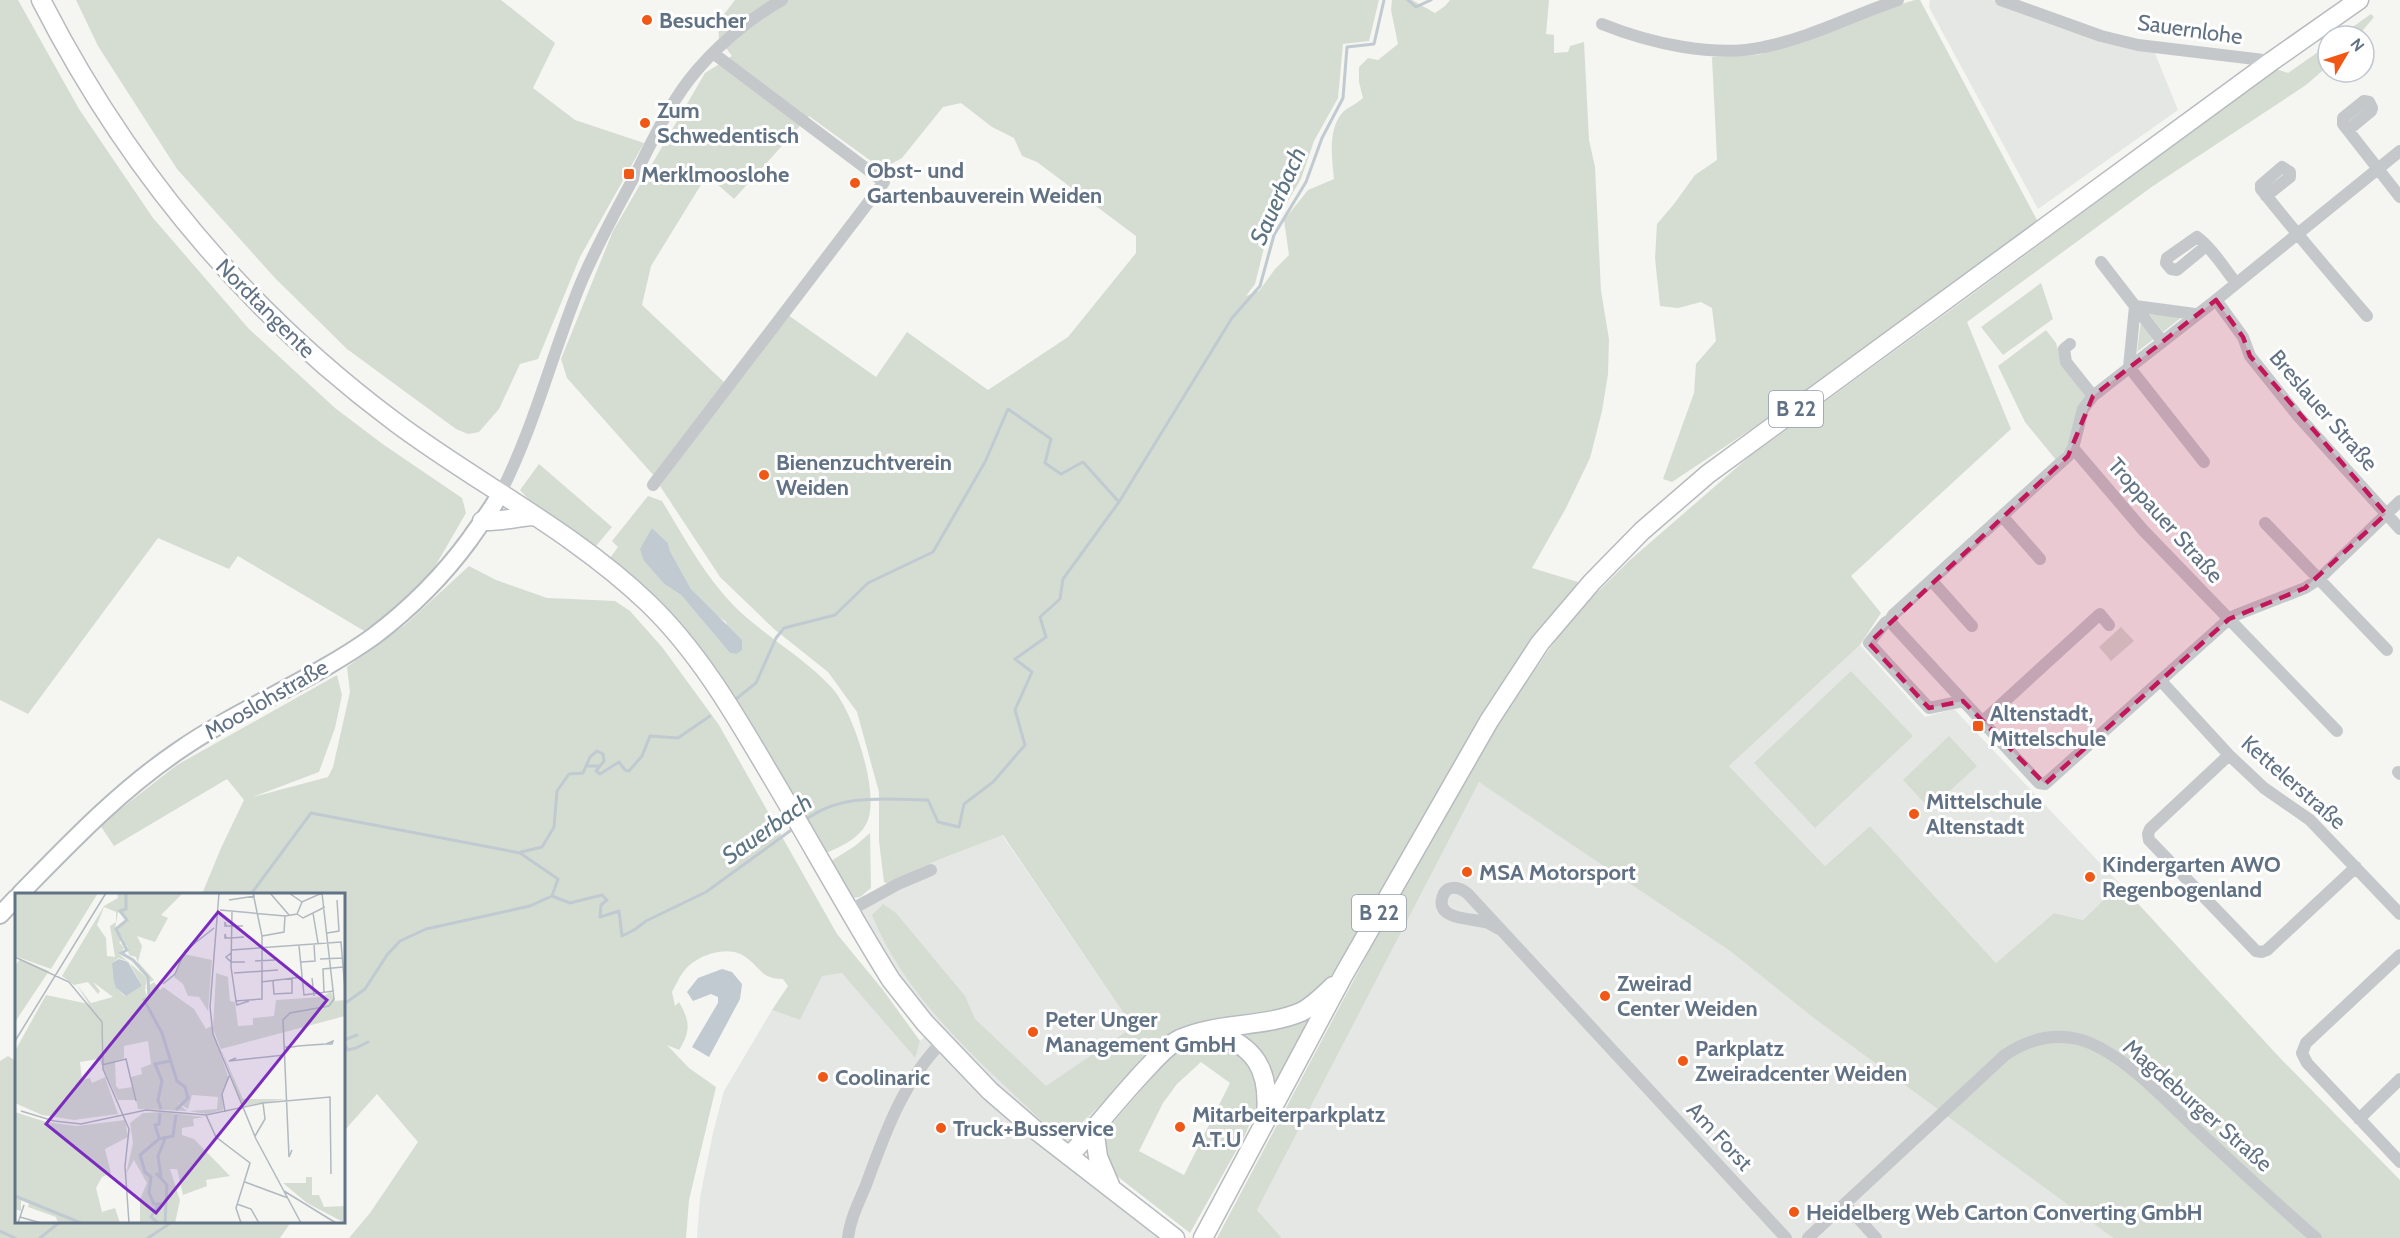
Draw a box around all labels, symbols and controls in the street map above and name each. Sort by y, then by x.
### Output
place label: Besucher [659,7,747,34]
street label: Sauernlohe [2136,9,2244,50]
marker: Besucher [640,13,654,27]
north arrow [2316,24,2376,84]
text: N [2346,35,2368,55]
place label: Zum Schwedentisch [657,97,799,149]
marker: Zum Schwedentisch [638,116,652,130]
water label: Sauerbach [1243,143,1312,249]
place label: Obst- und Gartenbauverein Weiden [867,157,1102,209]
place label: Merklmooslohe [641,161,789,188]
marker: Merklmooslohe [622,167,636,181]
marker: Obst- und Gartenbauverein Weiden [848,176,862,190]
street label: Nordtangente [210,253,321,364]
street label: Breslauer Straße [2264,344,2384,476]
road number: B 22 [1769,391,1823,427]
place label: Bienenzuchtverein Weiden [776,449,952,501]
street label: Troppauer Straße [2102,452,2229,589]
marker: Bienenzuchtverein Weiden [757,468,771,482]
street label: Mooslohstraße [200,653,333,746]
place label: Altenstadt, Mittelschule [1990,700,2106,752]
marker: Altenstadt, Mittelschule [1971,719,1985,733]
street label: Kettelerstraße [2236,730,2352,835]
water label: Sauerbach [716,787,817,870]
place label: Mittelschule Altenstadt [1926,788,2042,840]
marker: Mittelschule Altenstadt [1907,807,1921,821]
place label: Kindergarten AWO Regenbogenland [2102,851,2281,903]
place label: MSA Motorsport [1479,859,1636,886]
marker: MSA Motorsport [1460,865,1474,879]
marker: Kindergarten AWO Regenbogenland [2083,870,2097,884]
inset map [15,893,345,1223]
road number: B 22 [1352,895,1406,931]
place label: Zweirad Center Weiden [1617,970,1758,1022]
marker: Zweirad Center Weiden [1598,989,1612,1003]
place label: Peter Unger Management GmbH [1045,1006,1236,1058]
marker: Peter Unger Management GmbH [1026,1025,1040,1039]
street label: Magdeburger Straße [2118,1033,2278,1177]
place label: Parkplatz Zweiradcenter Weiden [1695,1035,1907,1087]
marker: Parkplatz Zweiradcenter Weiden [1676,1054,1690,1068]
place label: Coolinaric [835,1064,930,1091]
marker: Coolinaric [816,1070,830,1084]
street label: Am Forst [1681,1096,1759,1177]
place label: Mitarbeiterparkplatz A.T.U [1192,1101,1386,1153]
place label: Truck+Busservice [953,1115,1114,1142]
marker: Mitarbeiterparkplatz A.T.U [1173,1120,1187,1134]
marker: Truck+Busservice [934,1121,948,1135]
place label: Heidelberg Web Carton Converting GmbH [1806,1199,2203,1226]
marker: Heidelberg Web Carton Converting GmbH [1787,1205,1801,1219]

